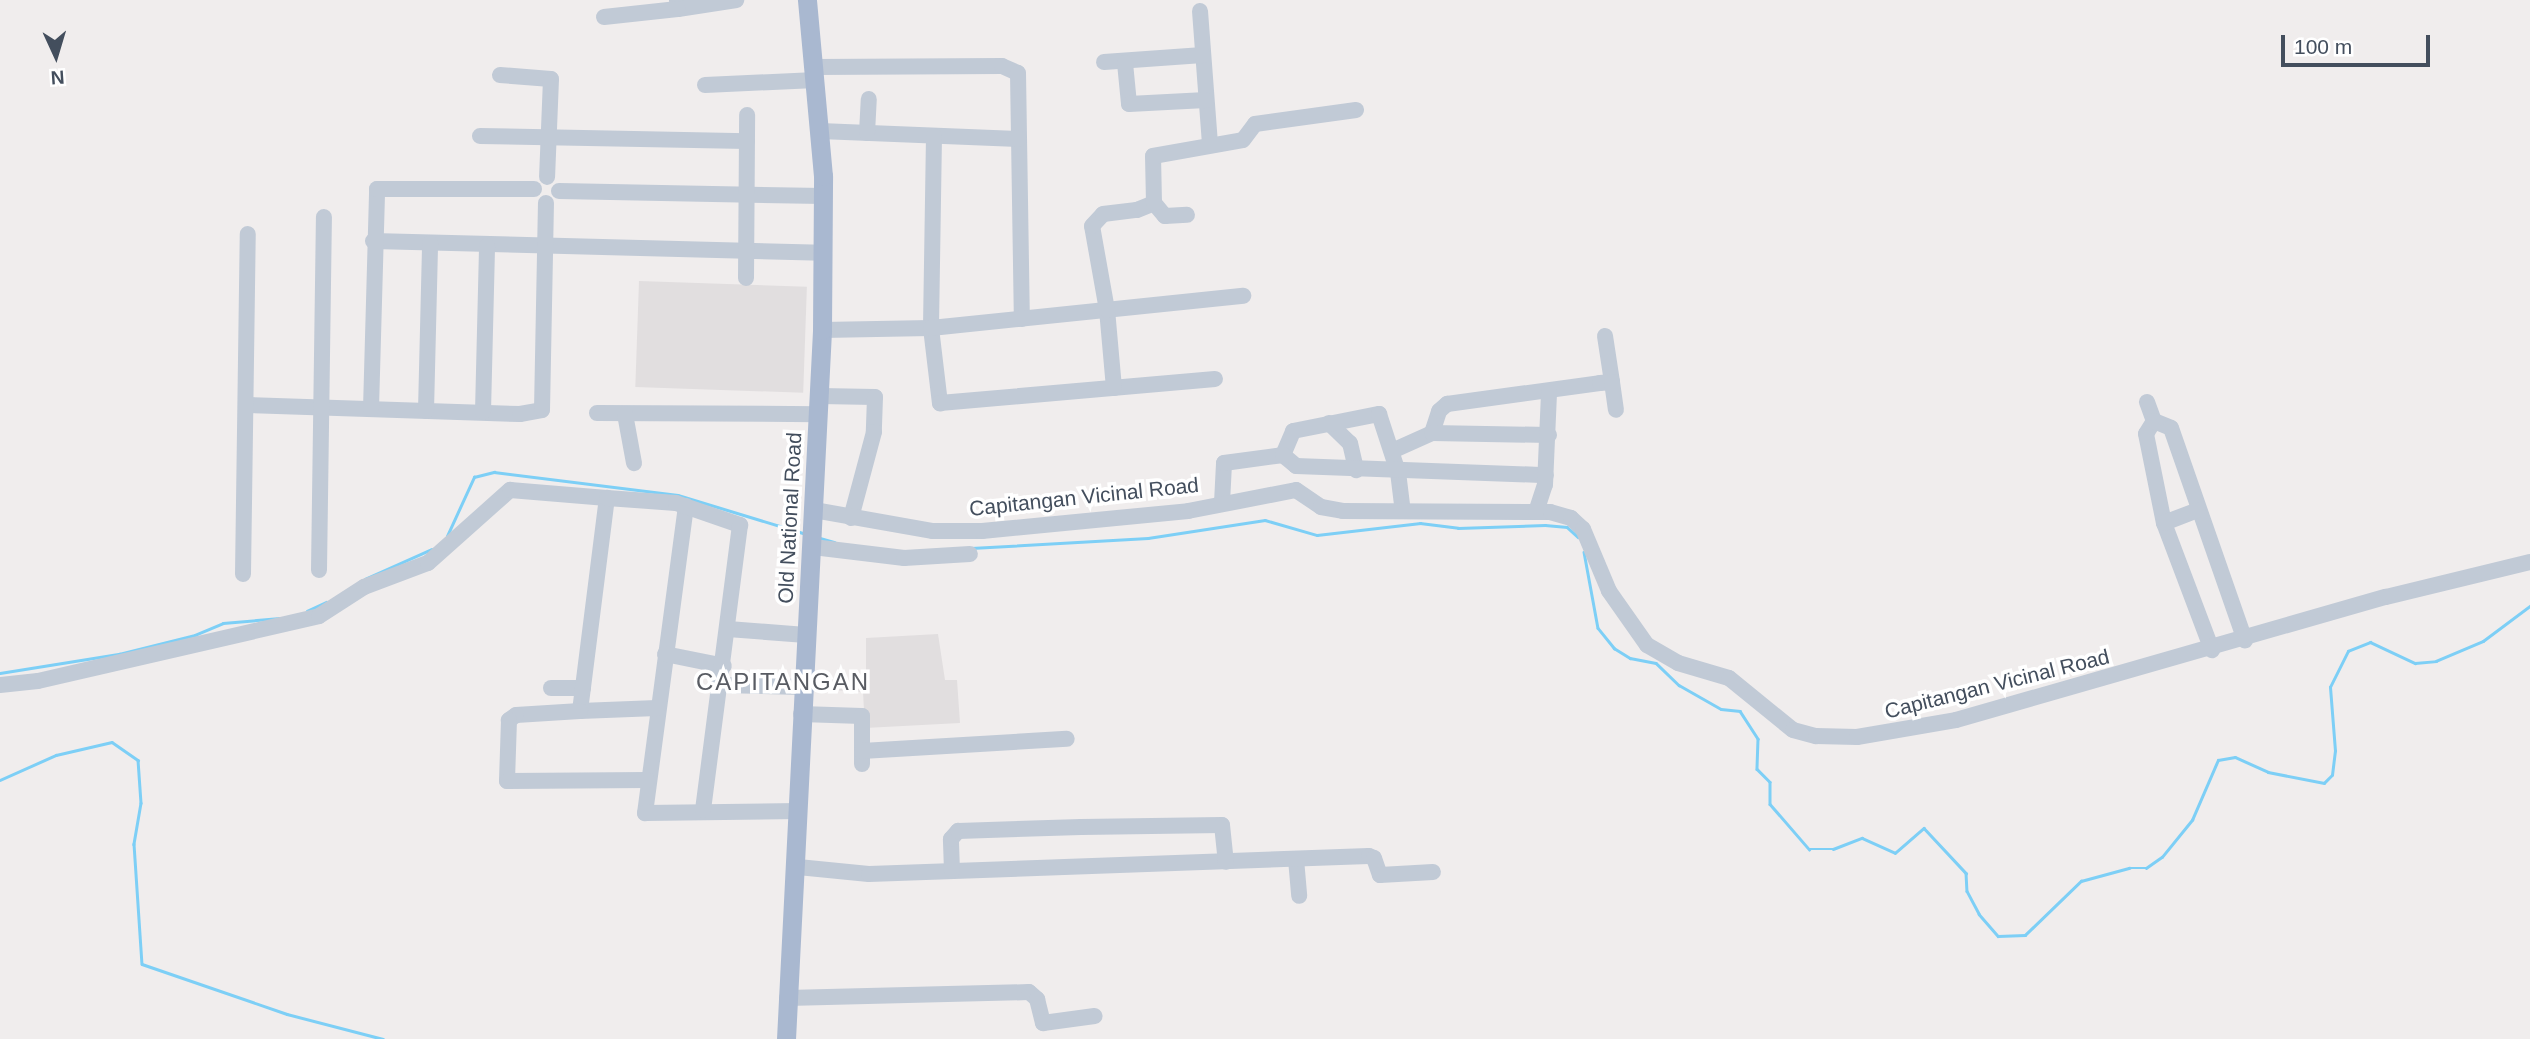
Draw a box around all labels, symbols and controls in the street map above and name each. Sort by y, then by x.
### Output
north arrow [21,21,91,91]
scale bar [2285,21,2434,65]
text: 100 m [2294,35,2352,58]
text: N [50,66,65,88]
street label: Old National Road [773,432,807,604]
street label: Capitangan Vicinal Road [968,472,1200,522]
street label: Capitangan Vicinal Road [1882,644,2112,724]
district label: CAPITANGAN [697,668,869,696]

